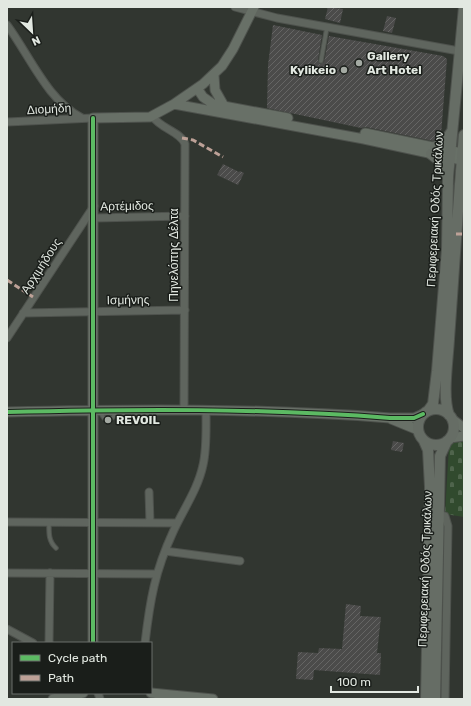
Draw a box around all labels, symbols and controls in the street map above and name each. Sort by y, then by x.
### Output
north arrow [12,12,52,52]
text: N [30,33,42,48]
place label: Gallery Art Hotel [367,49,422,77]
marker: Gallery Art Hotel [354,58,364,68]
place label: Kylikeio [290,63,336,77]
marker: Kylikeio [339,65,349,75]
street label: Διομήδη [27,101,71,117]
street label: Περιφερειακή Οδός Τρικάλων [424,131,446,287]
street label: Αρτέμιδος [100,199,154,213]
street label: Πηνελόπης Δέλτα [167,208,181,302]
street label: Αρχιμήδους [18,236,64,296]
street label: Ισμήνης [106,293,150,307]
place label: REVOIL [116,413,160,427]
marker: REVOIL [103,415,113,425]
street label: Περιφερειακή Οδός Τρικάλων [415,491,435,647]
legend [12,642,152,694]
text: Cycle path [48,651,107,665]
scale bar [331,668,418,694]
text: Path [48,671,74,685]
text: 100 m [337,675,371,689]

